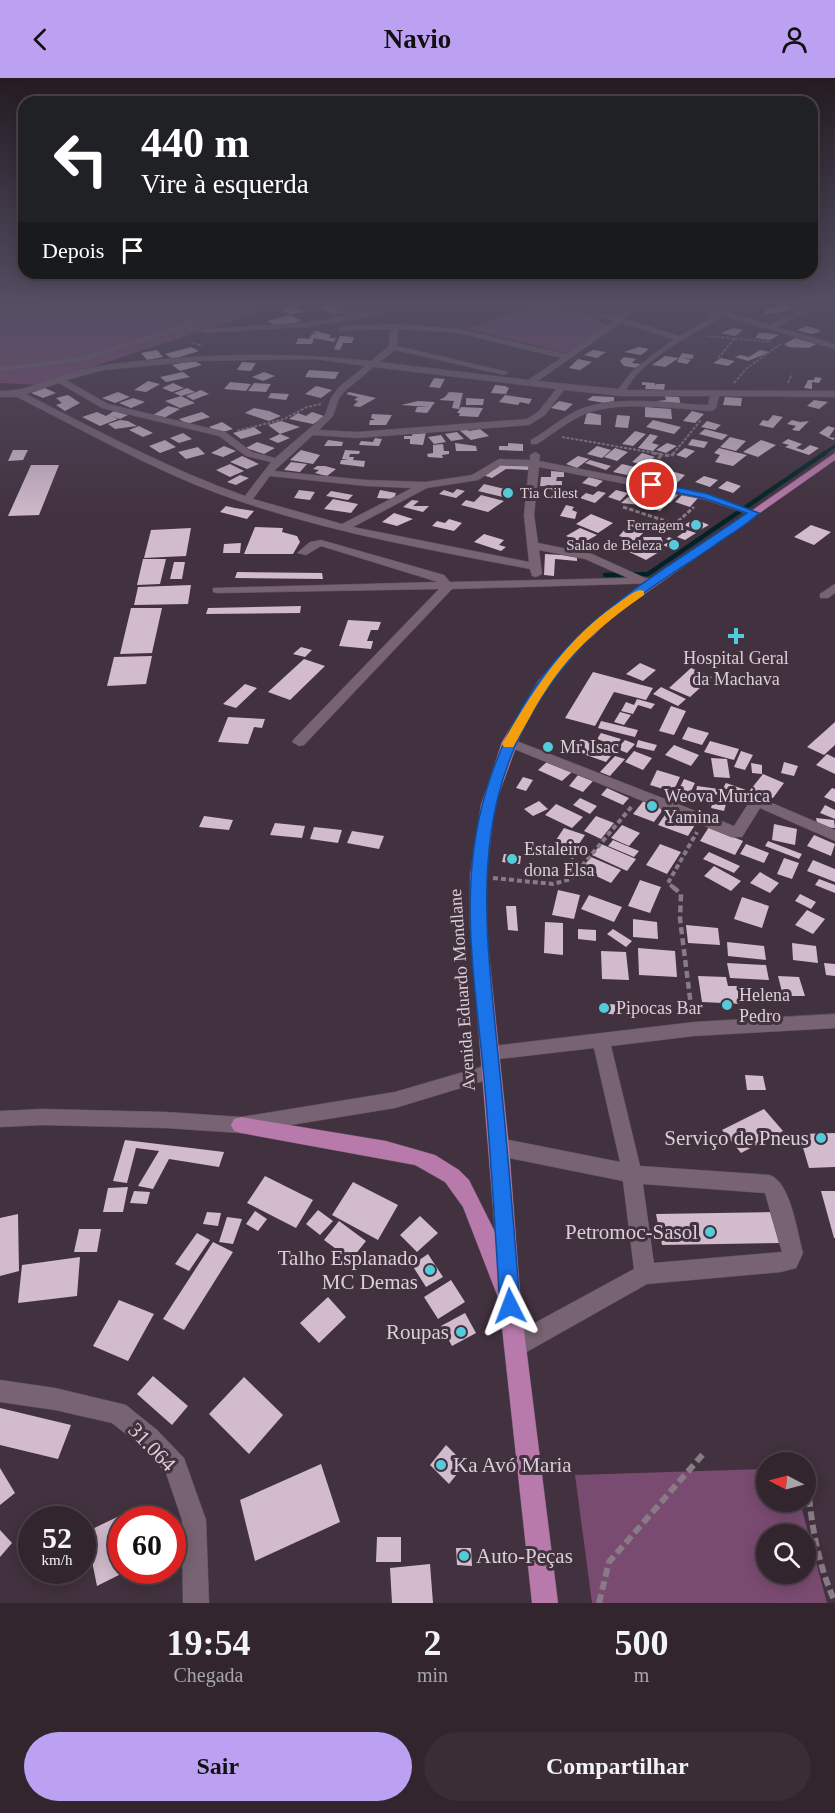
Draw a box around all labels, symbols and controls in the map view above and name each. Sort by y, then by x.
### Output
icon: back [24,23,57,56]
icon: person [778,23,811,56]
text: Navio [384,24,451,54]
icon: left [42,120,120,198]
text: 440 m [141,120,250,166]
text: Vire à esquerda [141,169,309,199]
icon: arrive [116,234,149,267]
text: Depois [42,238,104,263]
pin [626,459,677,510]
icon: arrive [635,468,668,501]
place label: Tia Cilest [520,485,579,501]
marker: Tia Cilest [501,486,515,500]
place label: Ferragem [627,517,684,533]
marker: Ferragem [689,518,703,532]
place label: Salao de Beleza [566,537,662,553]
marker: Salao de Beleza [667,538,681,552]
marker: Hospital Geral da Machava [727,627,745,645]
place label: Hospital Geral da Machava [683,648,789,689]
place label: Mr. Isac [560,737,619,757]
marker: Mr. Isac [541,740,555,754]
place label: Weova Murica Yamina [664,786,770,827]
marker: Weova Murica Yamina [645,799,659,813]
place label: Estaleiro dona Elsa [524,839,594,880]
marker: Estaleiro dona Elsa [505,852,519,866]
street label: Avenida Eduardo Mondlane [445,888,479,1092]
place label: Helena Pedro [739,985,790,1026]
place label: Pipocas Bar [616,998,702,1018]
marker: Helena Pedro [720,998,734,1012]
marker: Pipocas Bar [597,1001,611,1015]
place label: Serviço de Pneus [664,1126,809,1150]
marker: Serviço de Pneus [814,1131,828,1145]
place label: Petromoc-Sasol [565,1220,698,1244]
marker: Petromoc-Sasol [703,1225,717,1239]
place label: Talho Esplanado MC Demas [278,1246,418,1294]
marker: Talho Esplanado MC Demas [423,1263,437,1277]
position arrow [478,1274,542,1338]
place label: Roupas [386,1320,449,1344]
marker: Roupas [454,1325,468,1339]
street label: 31.064 [123,1418,181,1476]
north arrow [756,1452,816,1512]
map controls [756,1452,816,1584]
place label: Ka Avó Maria [453,1453,572,1477]
marker: Ka Avó Maria [434,1458,448,1472]
speed limit sign: 60 [108,1506,186,1584]
text: 52 [42,1521,72,1554]
button: search [756,1524,816,1584]
place label: Auto-Peças [476,1544,573,1568]
marker: Auto-Peças [457,1549,471,1563]
text: km/h [42,1552,72,1568]
text: 19:54 [166,1623,250,1663]
text: 2 [424,1623,442,1663]
text: 500 [615,1623,669,1663]
text: Chegada [173,1664,243,1686]
text: min [417,1664,448,1686]
text: m [634,1664,649,1686]
button: Sair [24,1732,412,1801]
button: Compartilhar [424,1732,811,1801]

